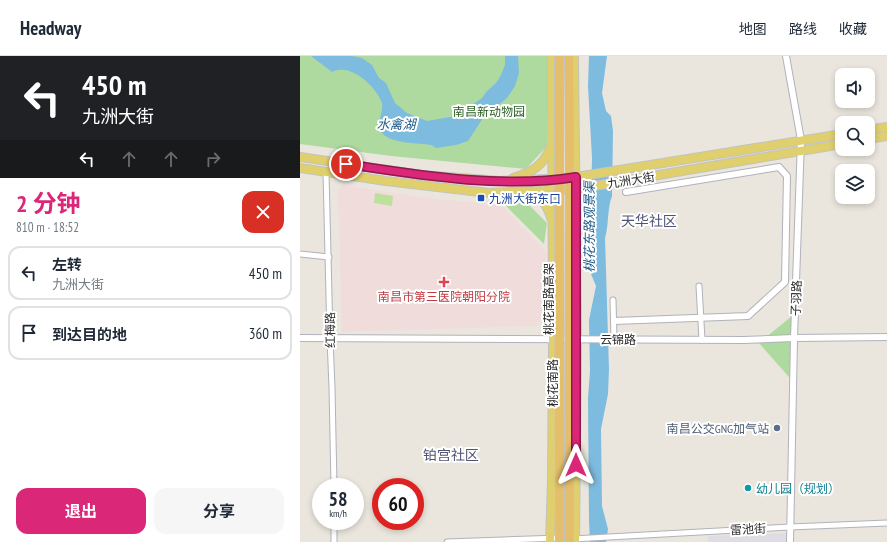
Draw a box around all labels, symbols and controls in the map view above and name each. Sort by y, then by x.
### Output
text: Headway [20,16,81,40]
text: 地图 [739,20,767,38]
text: 路线 [789,20,817,38]
text: 收藏 [839,20,867,38]
text: 450 m [82,66,146,103]
map controls [835,68,875,204]
button: sound [835,68,875,108]
icon: left [16,72,68,124]
park label: 南昌新动物园 [453,104,525,119]
text: 九洲大街 [82,105,154,128]
water label: 水禽湖 [376,116,417,133]
button: search [835,116,875,156]
pin [329,147,363,181]
icon: left [76,148,98,170]
icon: ahead [118,148,140,170]
icon: ahead [160,148,182,170]
icon: right [202,148,224,170]
icon: arrive [335,153,357,175]
button: layers [835,164,875,204]
street label: 九洲大街 [606,169,656,191]
water label: 桃花东路观景渠 [581,180,598,273]
text: 2 分钟 [16,188,80,219]
button: close [242,191,284,233]
place label: 九洲大街东口 [489,191,561,206]
marker: 九洲大街东口 [476,193,486,203]
district label: 天华社区 [621,212,677,230]
text: 810 m · 18:52 [16,219,79,236]
text: 左转 [52,255,82,274]
icon: left [18,262,40,284]
street label: 桃花南路高架 [541,263,556,335]
text: 450 m [249,264,282,283]
text: 九洲大街 [52,276,104,293]
marker: 南昌市第三医院朝阳分院 [438,276,450,288]
street label: 子羽路 [788,280,804,316]
place label: 南昌市第三医院朝阳分院 [378,289,510,304]
street label: 红梅路 [322,312,338,348]
icon: arrive [18,322,40,344]
text: 360 m [249,324,282,343]
text: 到达目的地 [52,325,127,344]
street label: 云锦路 [600,332,636,347]
street label: 桃花南路 [545,359,560,407]
place label: 南昌公交GNG加气站 [667,421,769,436]
marker: 南昌公交GNG加气站 [772,423,782,433]
position arrow [555,444,597,486]
district label: 铂宫社区 [423,446,479,464]
speed limit sign: 60 [372,478,424,530]
place label: 幼儿园（规划） [756,481,840,496]
marker: 幼儿园（规划） [743,483,753,493]
text: 58 [328,486,348,512]
button: 退出 [16,488,146,534]
button: 分享 [154,488,284,534]
text: km/h [329,507,347,520]
street label: 雷池街 [730,521,766,537]

